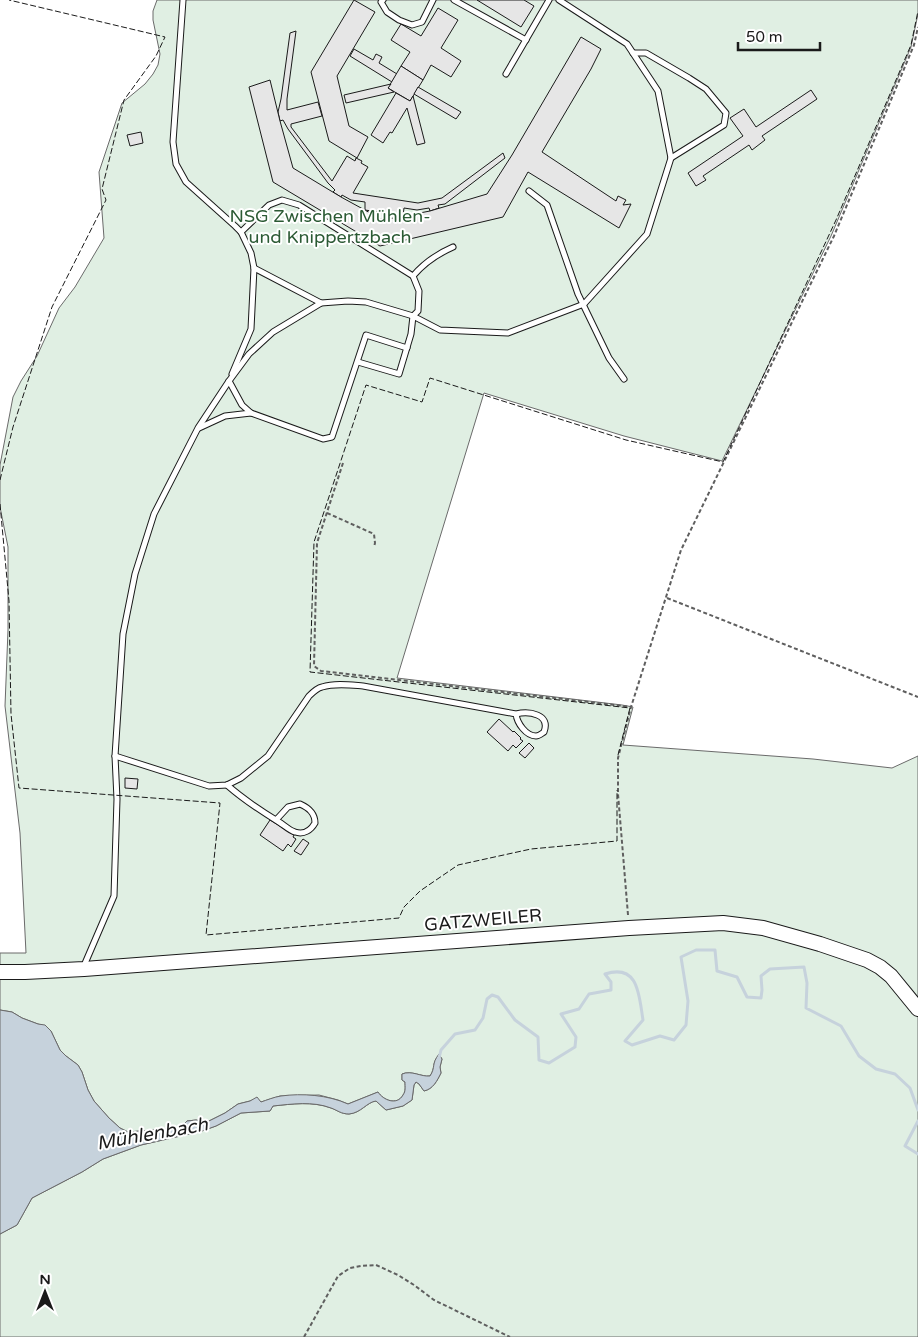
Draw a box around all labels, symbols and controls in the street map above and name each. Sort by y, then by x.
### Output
scale bar [738,20,820,52]
text: 50 m [746,28,783,46]
park label: NSG Zwischen Mühlen- und Knippertzbach [229,205,431,248]
street label: GATZWEILER [423,904,543,936]
water label: Mühlenbach [95,1113,210,1155]
north arrow [20,1267,70,1317]
text: N [39,1271,51,1288]

